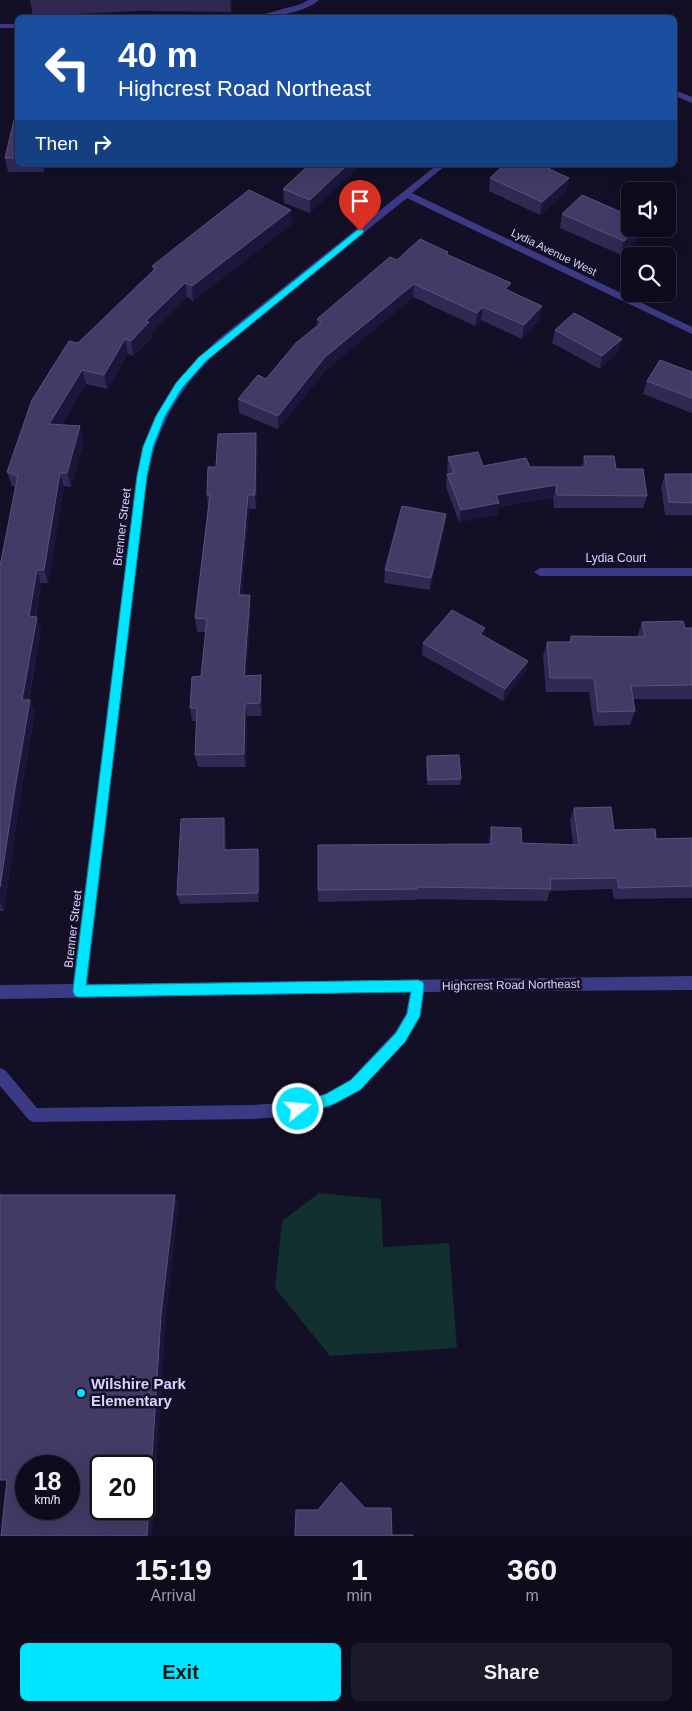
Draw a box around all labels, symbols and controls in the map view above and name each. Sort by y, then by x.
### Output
icon: left [35,35,100,100]
text: 40 m [118,35,198,74]
text: Highcrest Road Northeast [118,76,371,101]
icon: right [88,130,116,158]
text: Then [35,133,78,154]
pin [339,180,381,231]
map controls [621,182,676,302]
button: sound [621,182,676,237]
icon: arrive [346,187,374,215]
street label: Lydia Avenue West [509,226,599,278]
button: search [621,247,676,302]
street label: Brenner Street [110,487,134,567]
street label: Lydia Court [586,551,647,565]
street label: Brenner Street [61,889,85,969]
street label: Highcrest Road Northeast [442,977,581,993]
position arrow [271,1082,323,1134]
place label: Wilshire Park Elementary [91,1375,187,1409]
marker: Wilshire Park Elementary [75,1387,87,1399]
speed limit sign: 20 [90,1455,155,1520]
text: 18 [34,1467,61,1495]
text: km/h [34,1493,61,1507]
text: 15:19 [135,1553,212,1586]
text: 1 [351,1553,368,1586]
text: 360 [507,1553,557,1586]
text: Arrival [151,1587,196,1604]
text: min [346,1587,372,1604]
text: m [525,1587,539,1604]
button: Exit [20,1643,341,1701]
button: Share [351,1643,672,1701]

